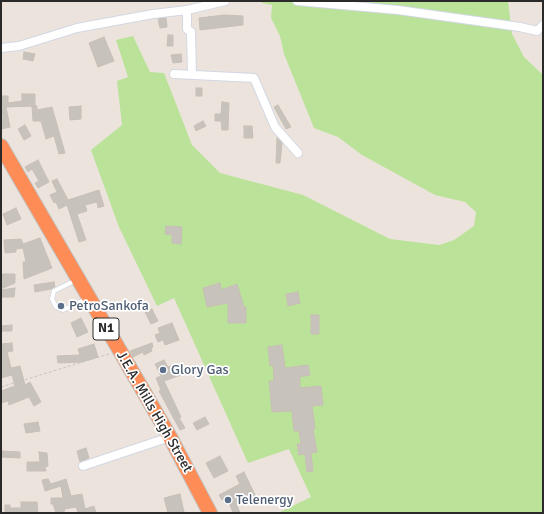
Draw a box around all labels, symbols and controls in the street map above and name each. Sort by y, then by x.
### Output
place label: PetroSankofa [69,298,149,314]
marker: PetroSankofa [56,301,66,311]
road number: N1 [93,318,119,340]
street label: J.E.A. Mills High Street [112,348,196,476]
place label: Glory Gas [171,362,229,378]
marker: Glory Gas [158,365,168,375]
place label: Telenergy [236,492,293,508]
marker: Telenergy [223,495,233,505]

